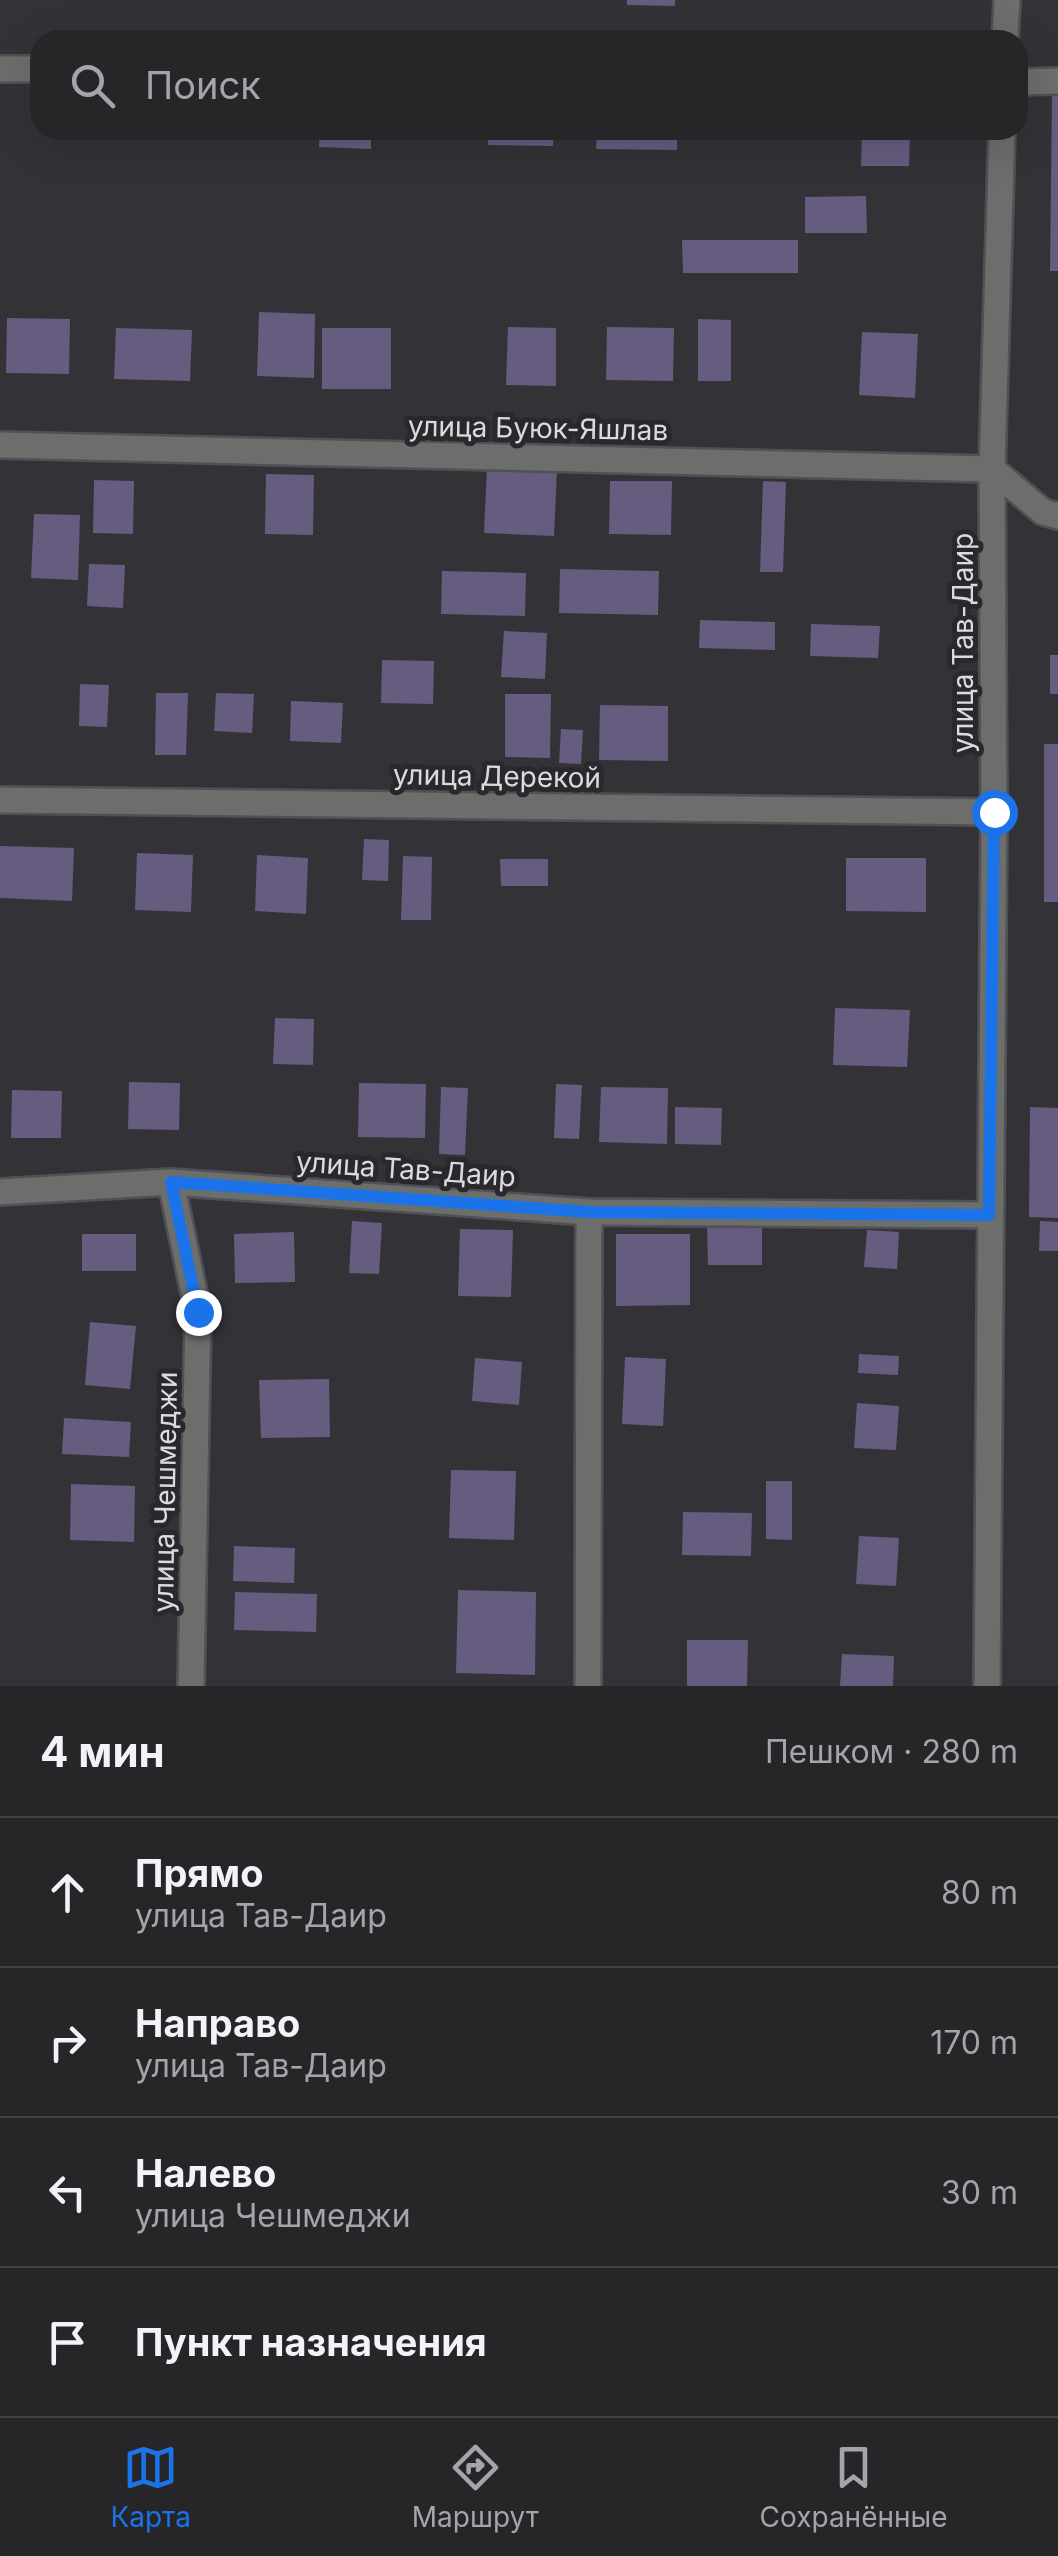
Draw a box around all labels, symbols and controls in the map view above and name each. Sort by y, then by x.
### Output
search box [30,30,1028,140]
icon: search [65,58,120,113]
text: Поиск [145,62,261,108]
street label: улица Буюк-Яшлав [408,409,668,447]
street label: улица Тав-Даир [946,533,980,753]
street label: улица Дерекой [393,757,601,795]
route start [972,790,1018,836]
street label: улица Тав-Даир [295,1144,517,1194]
route end [176,1290,222,1336]
street label: улица Чешмеджи [146,1371,184,1613]
text: 4 мин [40,1726,165,1777]
text: Пешком · 280 m [765,1732,1018,1771]
text: Прямо [135,1850,263,1896]
icon: ahead [40,1865,95,1920]
text: 80 m [941,1873,1018,1912]
text: улица Тав-Даир [135,1896,387,1935]
text: Направо [135,2000,300,2046]
icon: right [40,2015,95,2070]
text: 170 m [930,2023,1018,2062]
text: улица Тав-Даир [135,2046,387,2085]
text: Налево [135,2150,276,2196]
icon: left [40,2165,95,2220]
text: 30 m [941,2173,1018,2212]
text: улица Чешмеджи [135,2196,411,2235]
icon: arrive [40,2315,95,2370]
text: Пункт назначения [135,2319,487,2365]
tab: Карта [110,2440,191,2534]
tab: Маршрут [412,2440,539,2534]
tab: Сохранённые [760,2440,948,2534]

